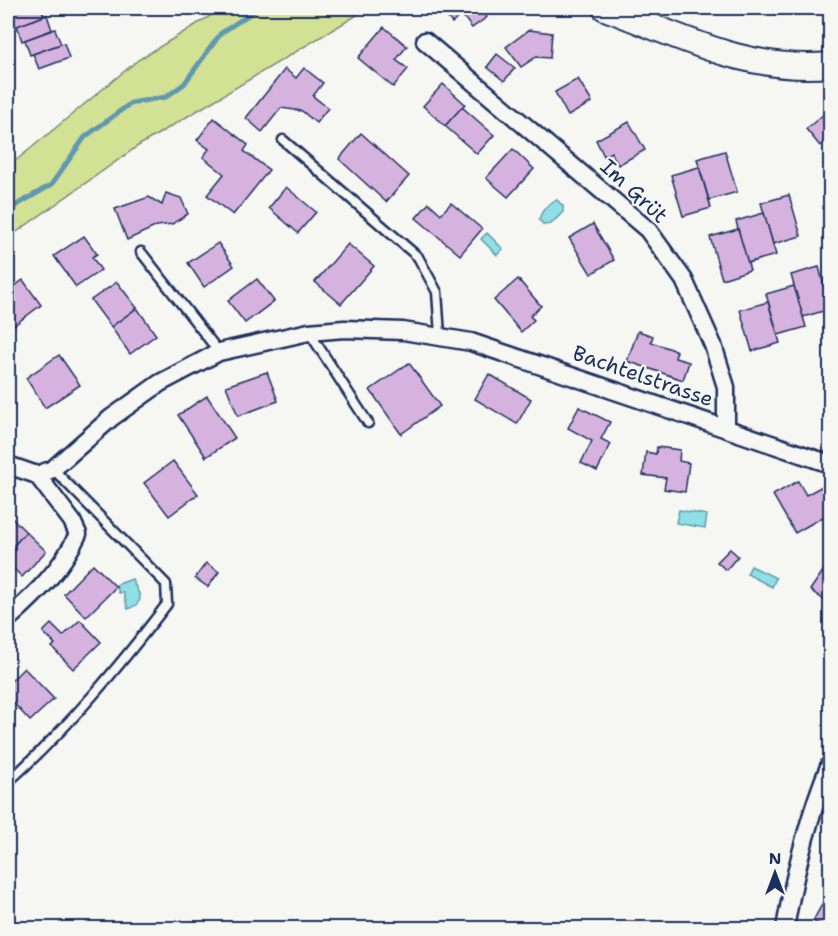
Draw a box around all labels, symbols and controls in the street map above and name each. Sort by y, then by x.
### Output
street label: Im Grüt [594,153,674,229]
street label: Bachtelstrasse [569,339,717,413]
north arrow [745,843,805,903]
text: N [769,848,781,869]

